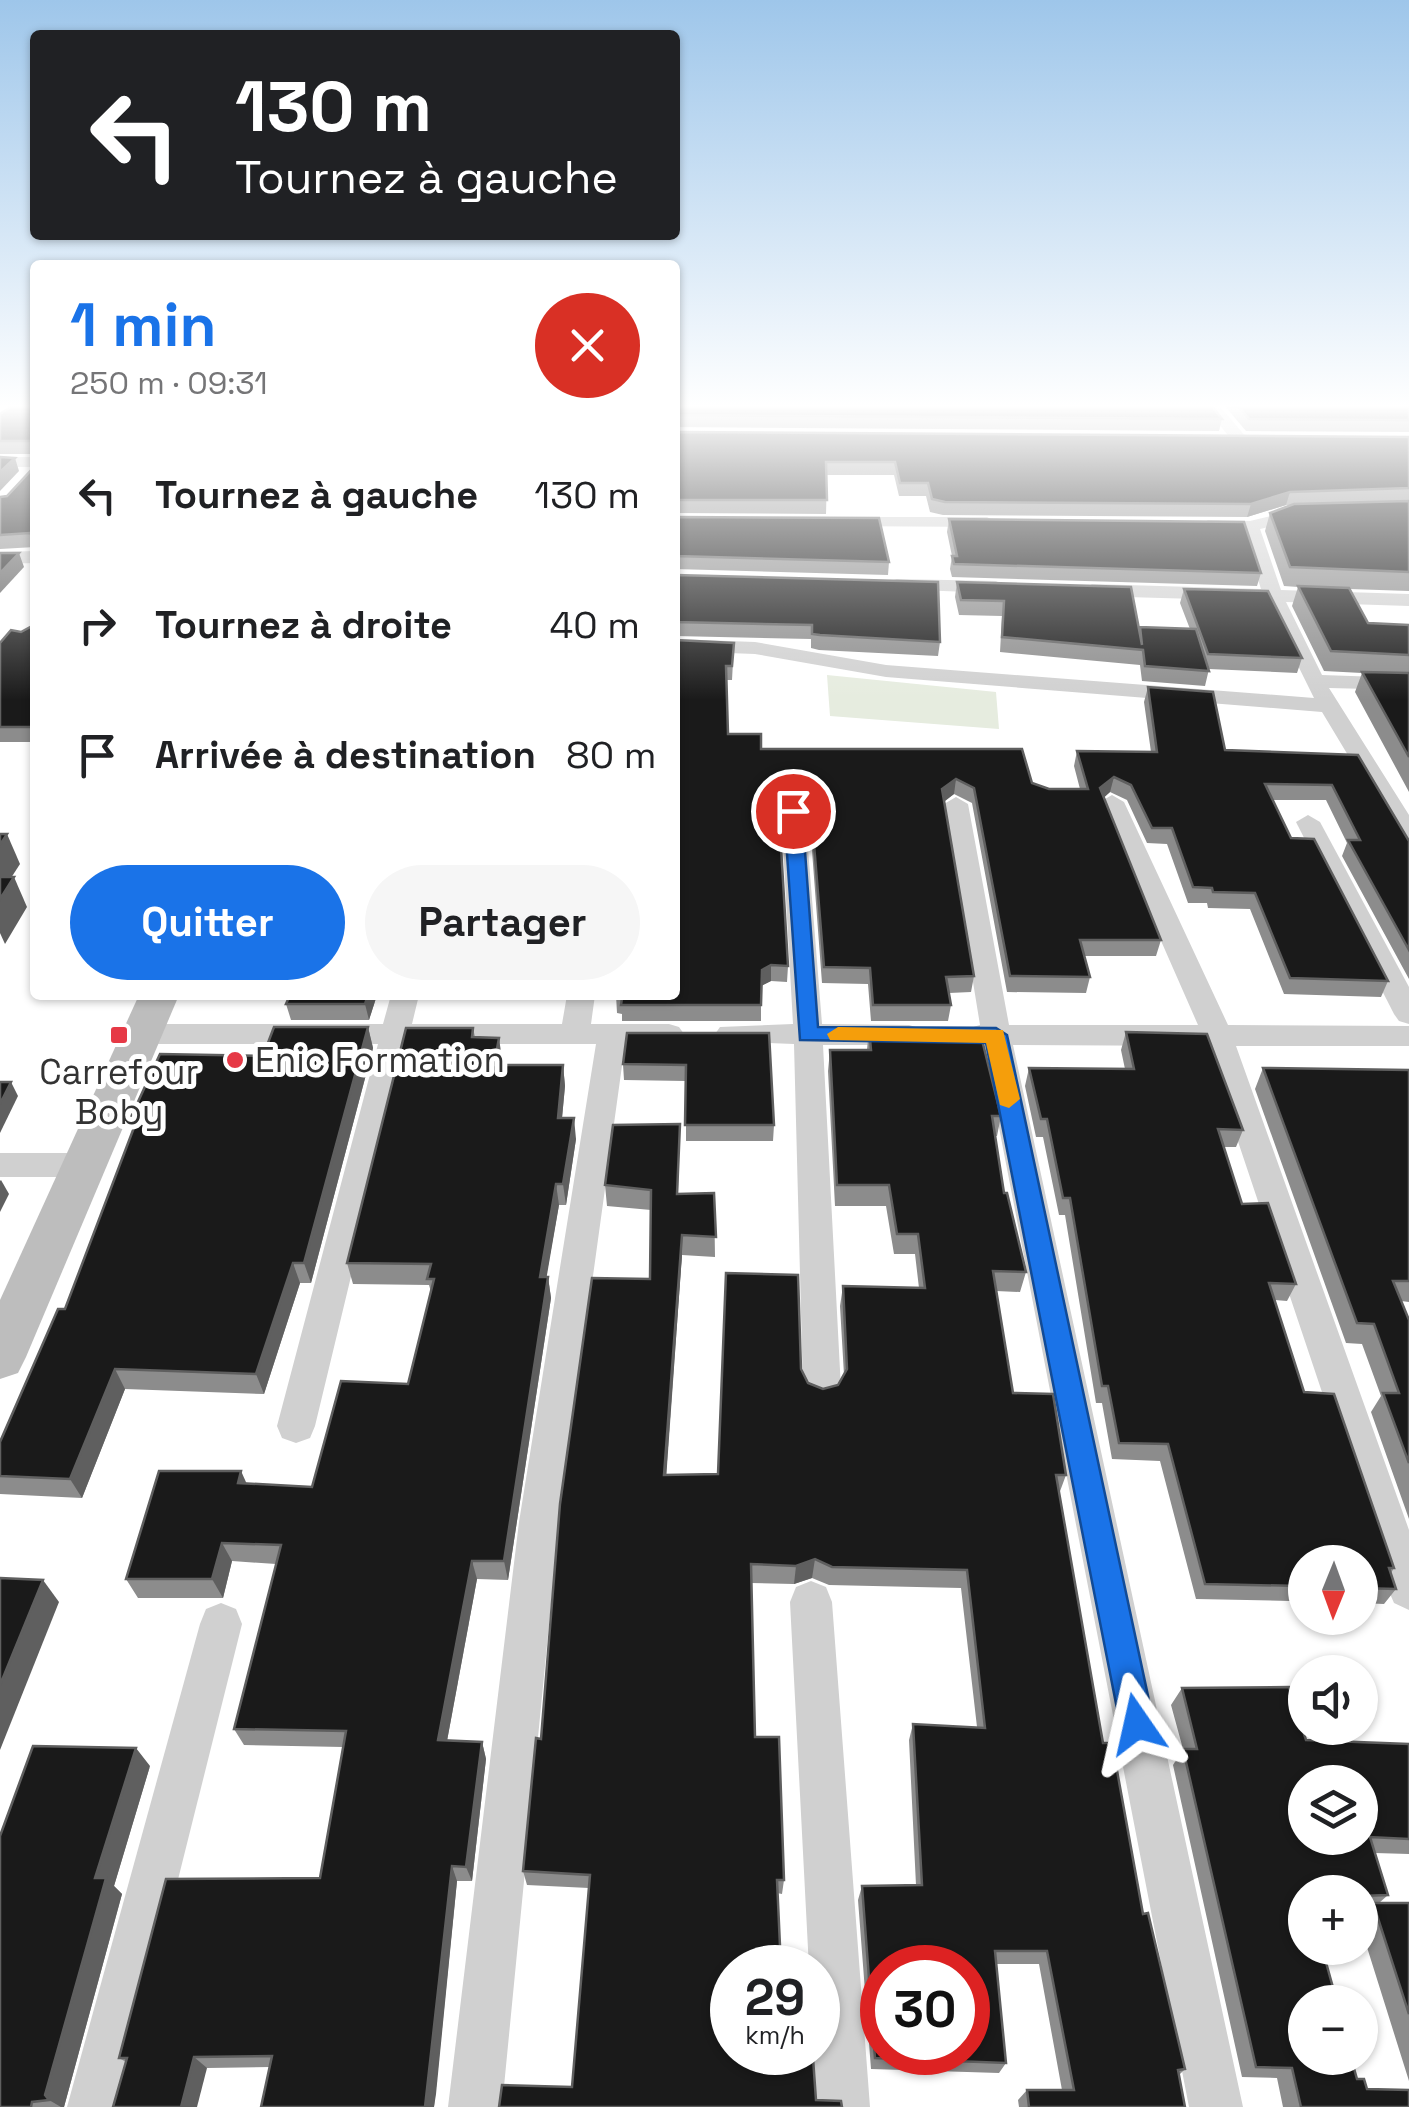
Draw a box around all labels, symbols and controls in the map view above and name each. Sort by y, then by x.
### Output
text: 130 m [235,62,432,151]
icon: left [70,70,200,200]
text: Tournez à gauche [235,149,618,206]
text: 1 min [70,287,217,364]
button: close [535,293,640,398]
text: 250 m · 09:31 [70,363,268,403]
icon: left [70,468,125,523]
text: Tournez à gauche [155,471,478,519]
text: 130 m [534,471,640,519]
icon: right [70,598,125,653]
text: Tournez à droite [155,601,452,649]
text: 40 m [549,601,640,649]
icon: arrive [70,728,125,783]
text: Arrivée à destination [155,731,536,779]
text: 80 m [566,731,656,779]
pin [751,769,836,854]
icon: arrive [766,784,821,839]
button: Quitter [70,865,345,980]
button: Partager [365,865,640,980]
marker: Carrefour Boby [108,1024,130,1046]
place label: Enic Formation [255,1038,505,1082]
marker: Enic Formation [224,1049,246,1071]
place label: Carrefour Boby [39,1050,199,1134]
north arrow [1288,1545,1378,1635]
map controls [1288,1545,1378,2075]
button: sound [1288,1655,1378,1745]
position arrow [1085,1672,1189,1776]
button: layers [1288,1765,1378,1855]
button: + [1288,1875,1378,1965]
speed limit sign: 30 [860,1945,990,2075]
text: 29 [745,1966,805,2030]
button: − [1288,1985,1378,2075]
text: km/h [745,2019,805,2051]

